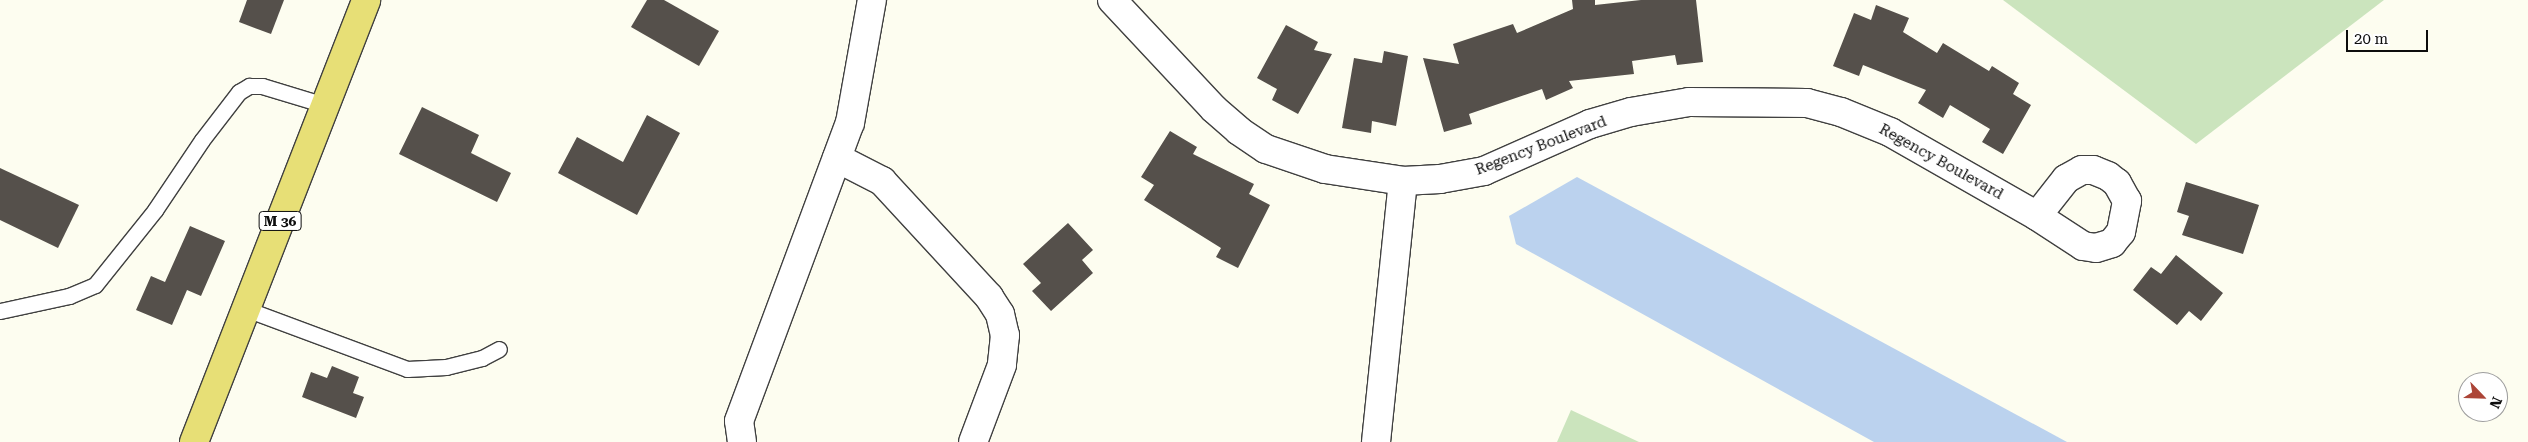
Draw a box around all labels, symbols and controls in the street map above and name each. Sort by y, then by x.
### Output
scale bar [2348,20,2430,52]
text: 20 m [2354,30,2388,48]
street label: Regency Boulevard [1473,113,1609,179]
street label: Regency Boulevard [1876,120,2006,204]
road number: M 36 [258,210,302,232]
north arrow [2458,372,2508,422]
text: N [2486,395,2505,411]

